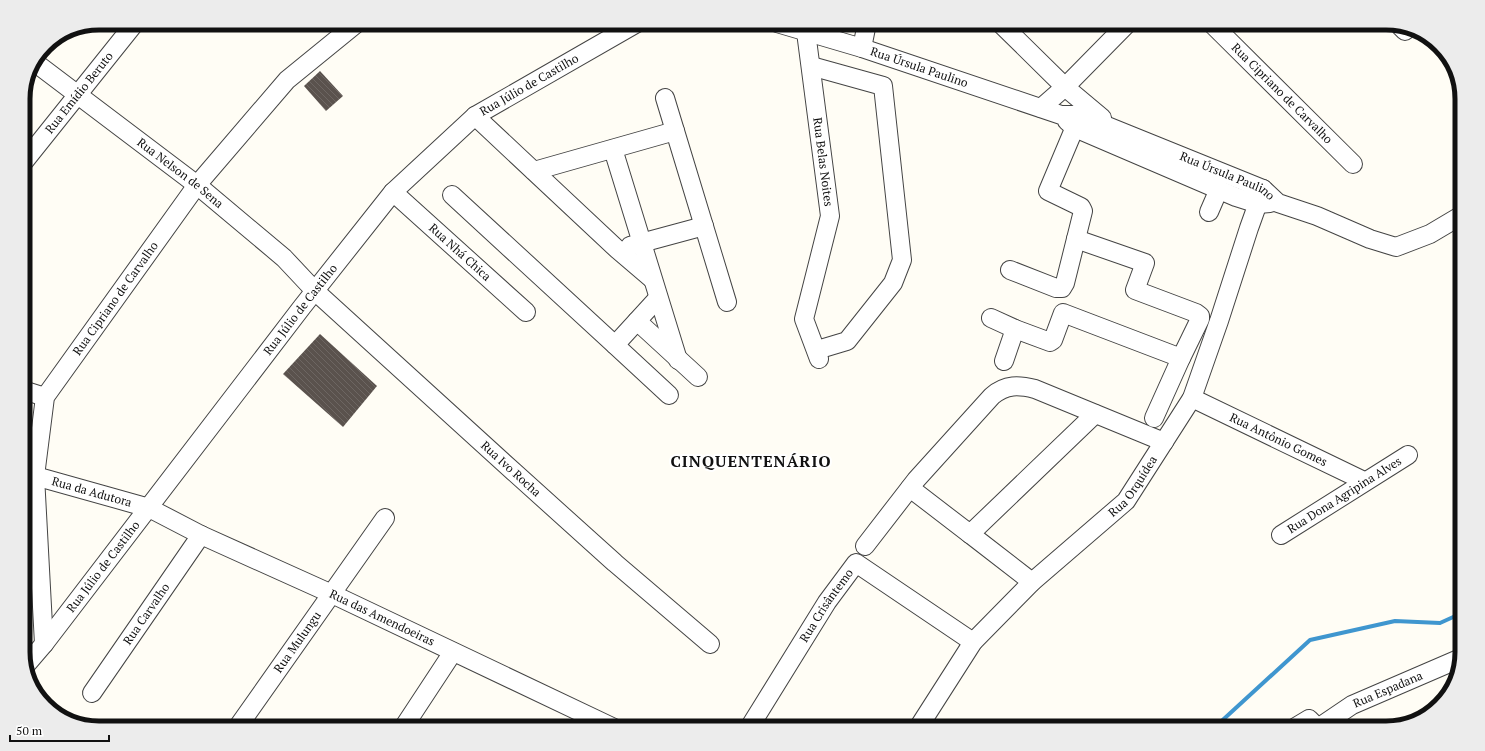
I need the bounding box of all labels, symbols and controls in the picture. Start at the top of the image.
street label: Rua Cipriano de Carvalho [1229,40,1336,147]
street label: Rua Úrsula Paulino [869,43,970,90]
street label: Rua Emídio Beruto [42,48,116,136]
street label: Rua Júlio de Castilho [477,50,581,119]
street label: Rua Belas Noites [810,116,837,207]
street label: Rua Nelson de Sena [134,134,227,211]
street label: Rua Úrsula Paulino [1178,148,1278,203]
street label: Rua Nhá Chica [426,220,494,284]
street label: Rua Cipriano de Carvalho [69,238,161,358]
street label: Rua Júlio de Castilho [260,261,340,358]
street label: Rua Antônio Gomes [1227,409,1330,469]
street label: Rua Ivo Rocha [478,438,544,500]
district label: CINQUENTENÁRIO [670,450,832,472]
street label: Rua Orquídea [1105,453,1160,520]
street label: Rua Dona Agripina Alves [1284,453,1404,536]
street label: Rua da Adutora [50,473,134,510]
street label: Rua Júlio de Castilho [63,517,143,615]
street label: Rua Crisântemo [796,565,856,645]
street label: Rua Carvalho [120,580,173,647]
street label: Rua das Amendoeiras [327,586,437,649]
street label: Rua Mulungu [270,608,324,676]
street label: Rua Espadana [1350,667,1425,711]
scale bar [10,717,109,743]
text: 50 m [16,723,43,738]

